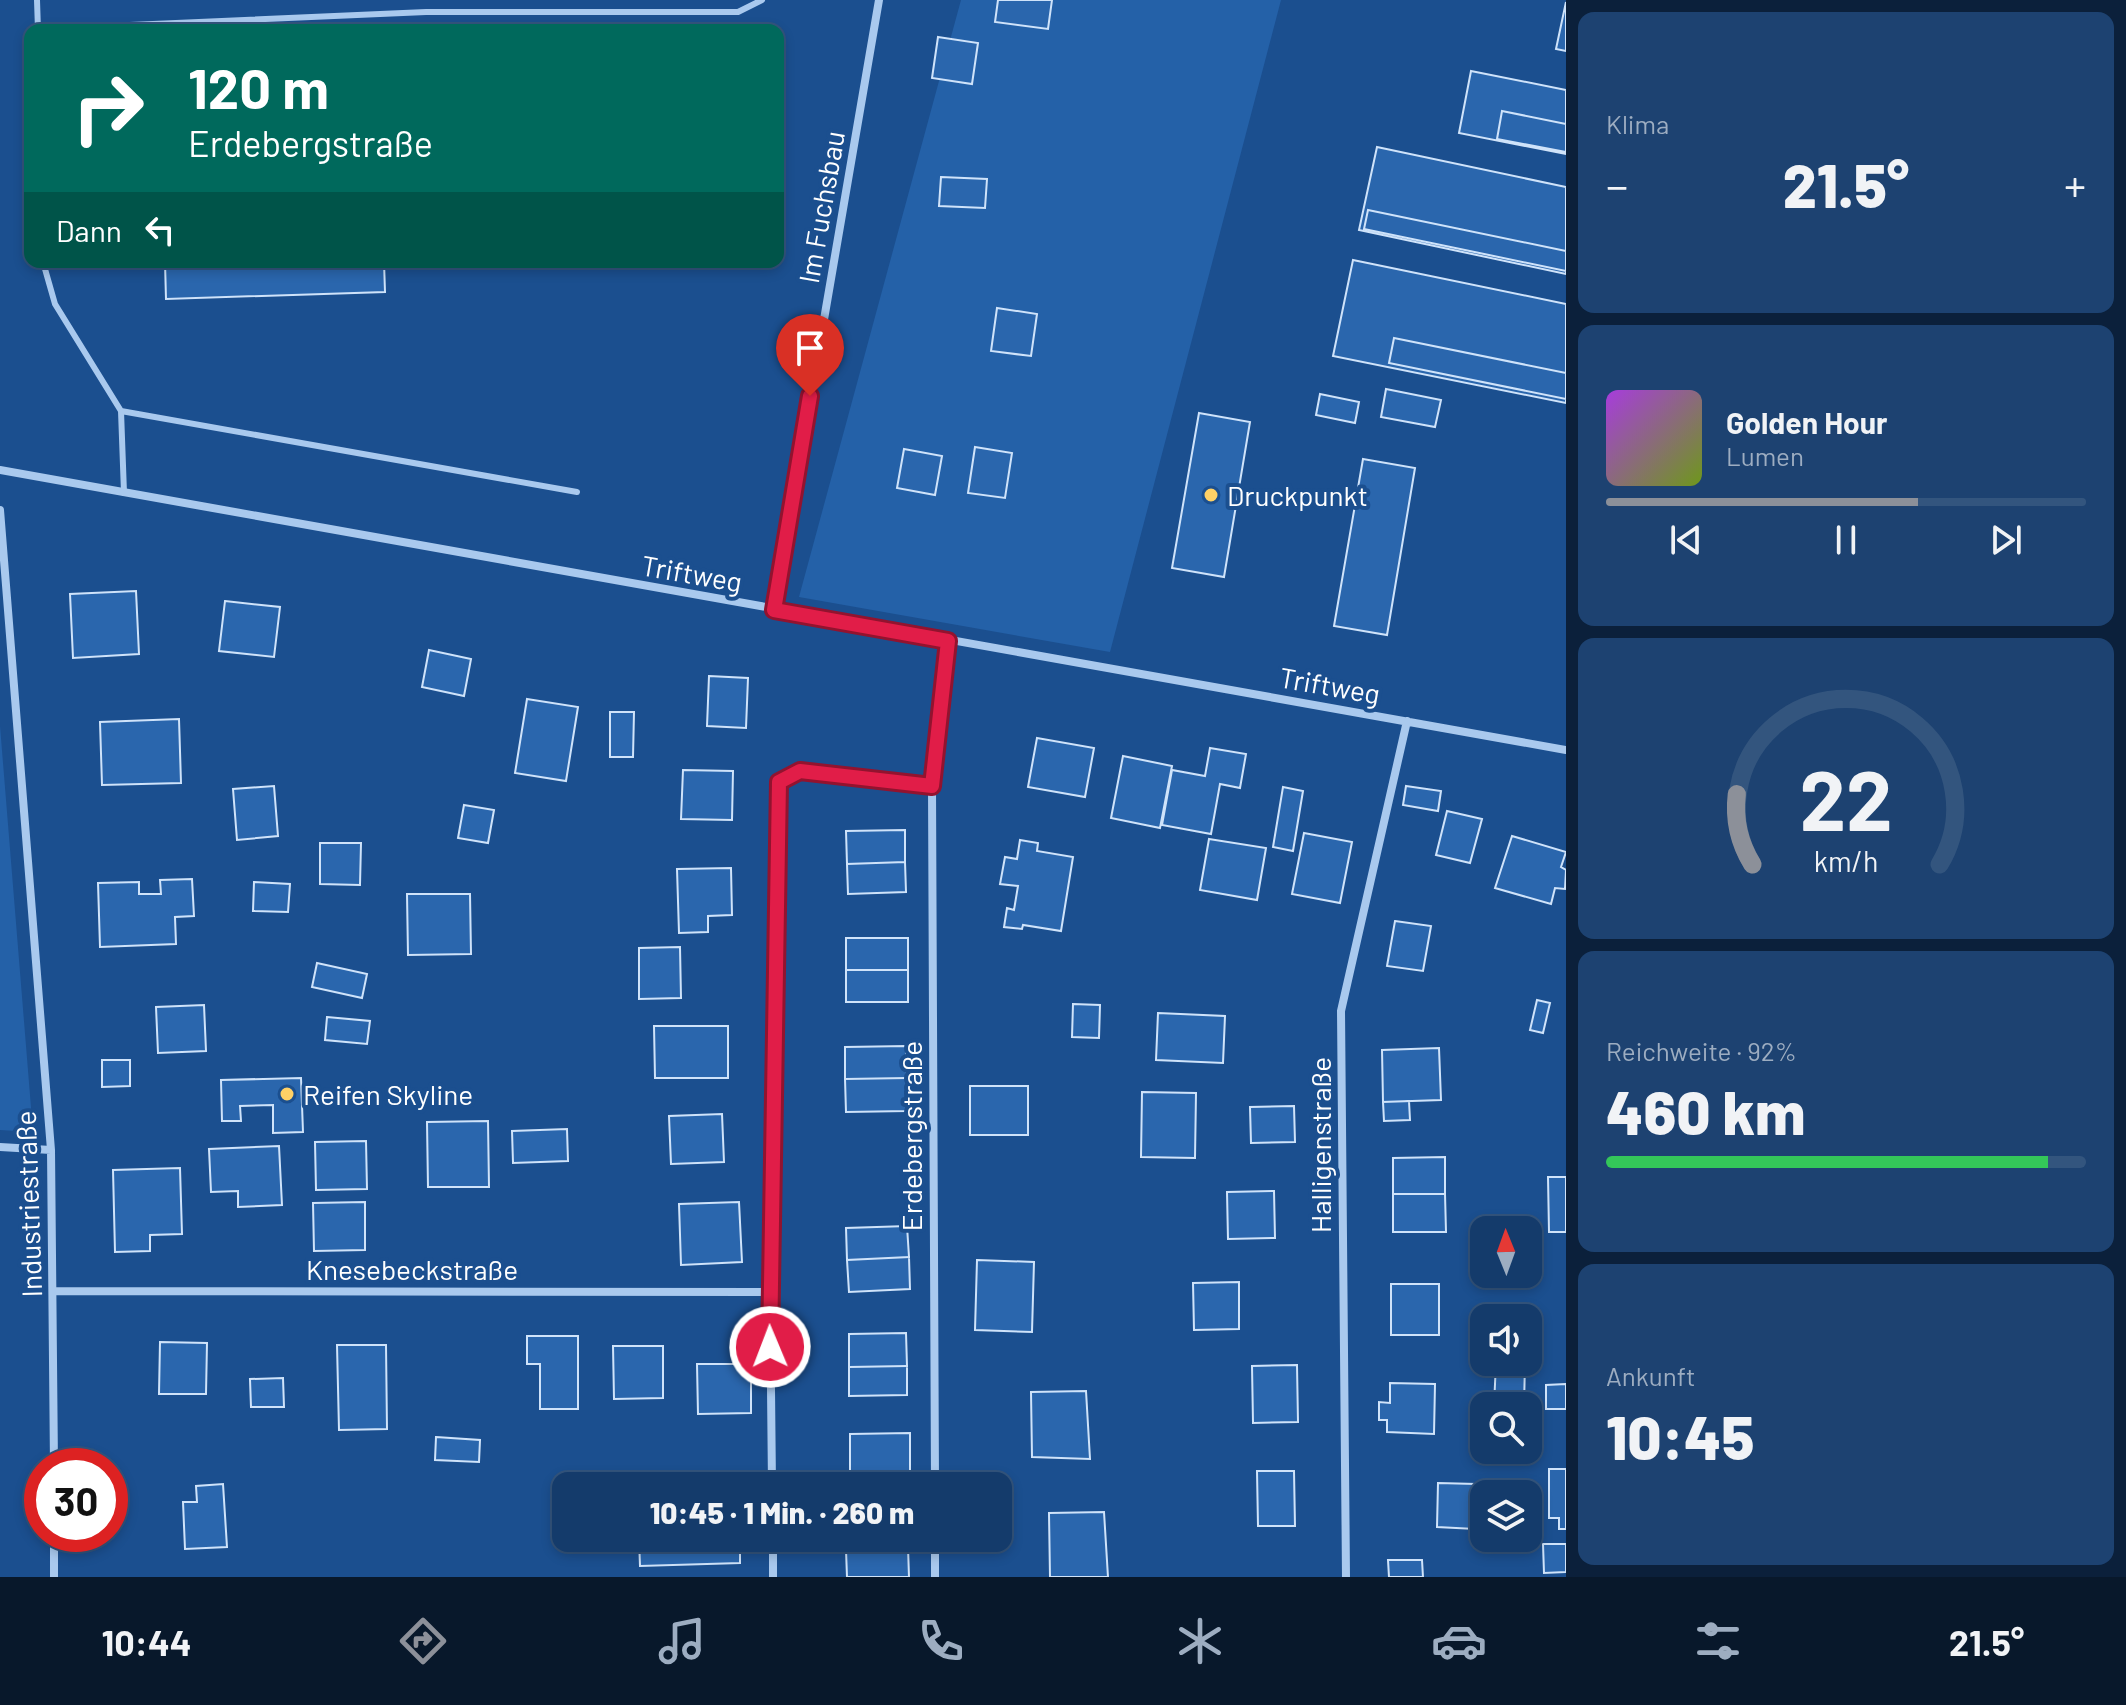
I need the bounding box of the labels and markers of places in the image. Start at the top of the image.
pin [776,314,844,396]
place label: Druckpunkt [1227,478,1368,512]
marker: Druckpunkt [1202,486,1220,504]
place label: Reifen Skyline [303,1077,473,1111]
marker: Reifen Skyline [278,1085,296,1103]

